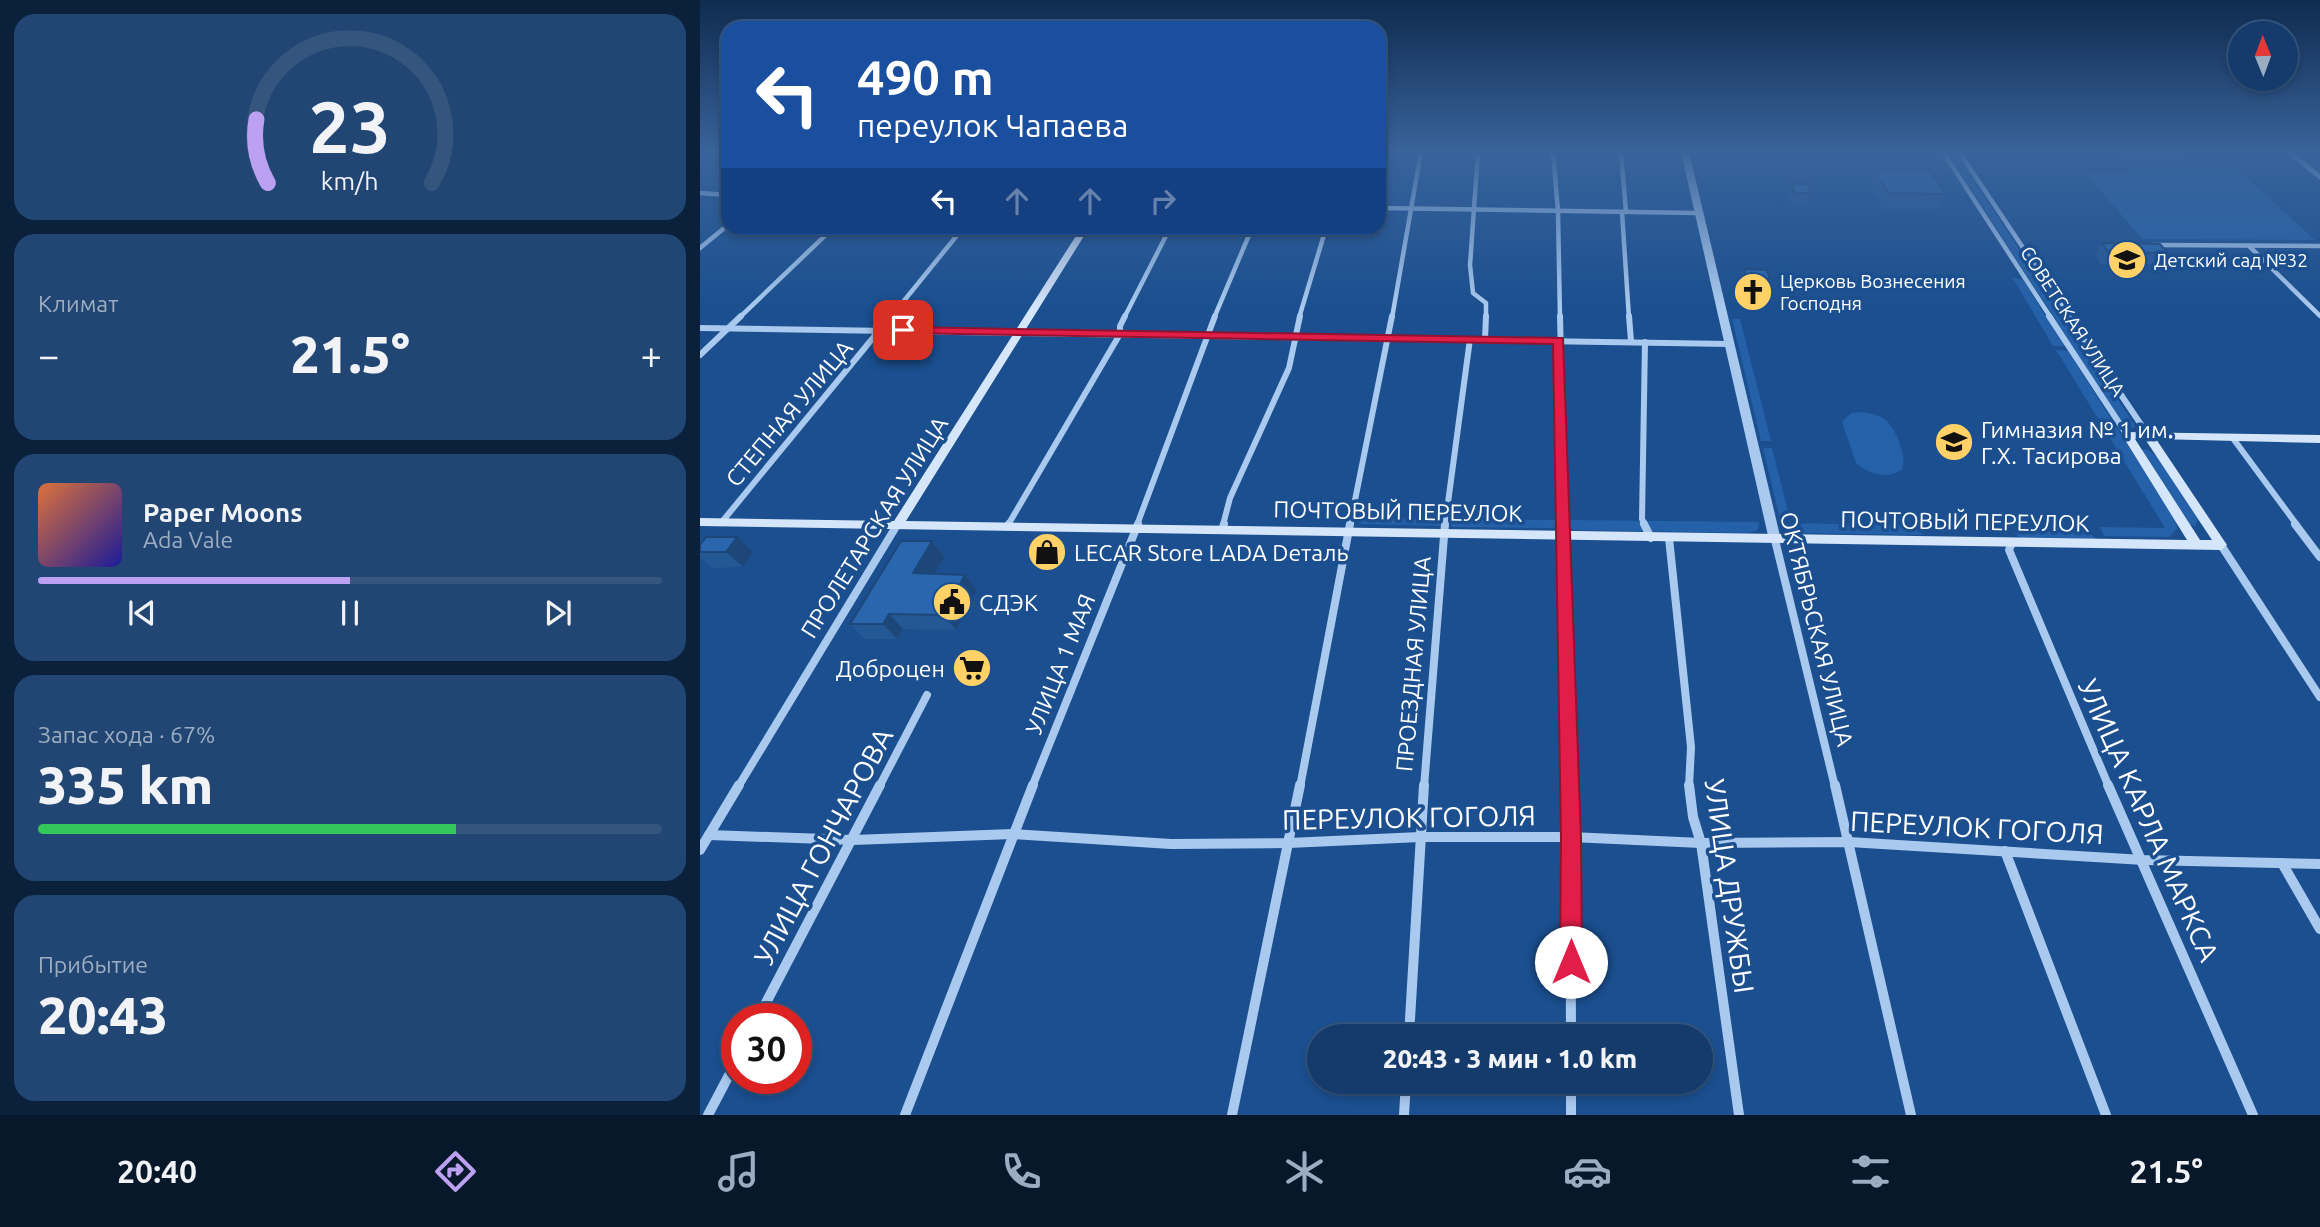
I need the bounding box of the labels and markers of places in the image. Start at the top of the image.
school or university icon: Детский сад №32 [2106,239,2148,281]
place label: Детский сад №32 [2154,249,2308,271]
place label: Церковь Вознесения Господня [1780,270,1966,314]
church icon: Церковь Вознесения Господня [1732,271,1774,313]
pin [873,300,933,360]
place label: Гимназия № 1 им. Г.Х. Тасирова [1981,417,2173,468]
school or university icon: Гимназия № 1 им. Г.Х. Тасирова [1933,421,1975,463]
shop icon: LECAR Store LADA Dеталь [1026,531,1068,573]
place label: LECAR Store LADA Dеталь [1074,540,1349,565]
public building icon: СДЭК [931,581,973,623]
place label: СДЭК [979,590,1038,615]
supermarket icon: Доброцен [951,647,993,689]
place label: Доброцен [836,656,945,681]

